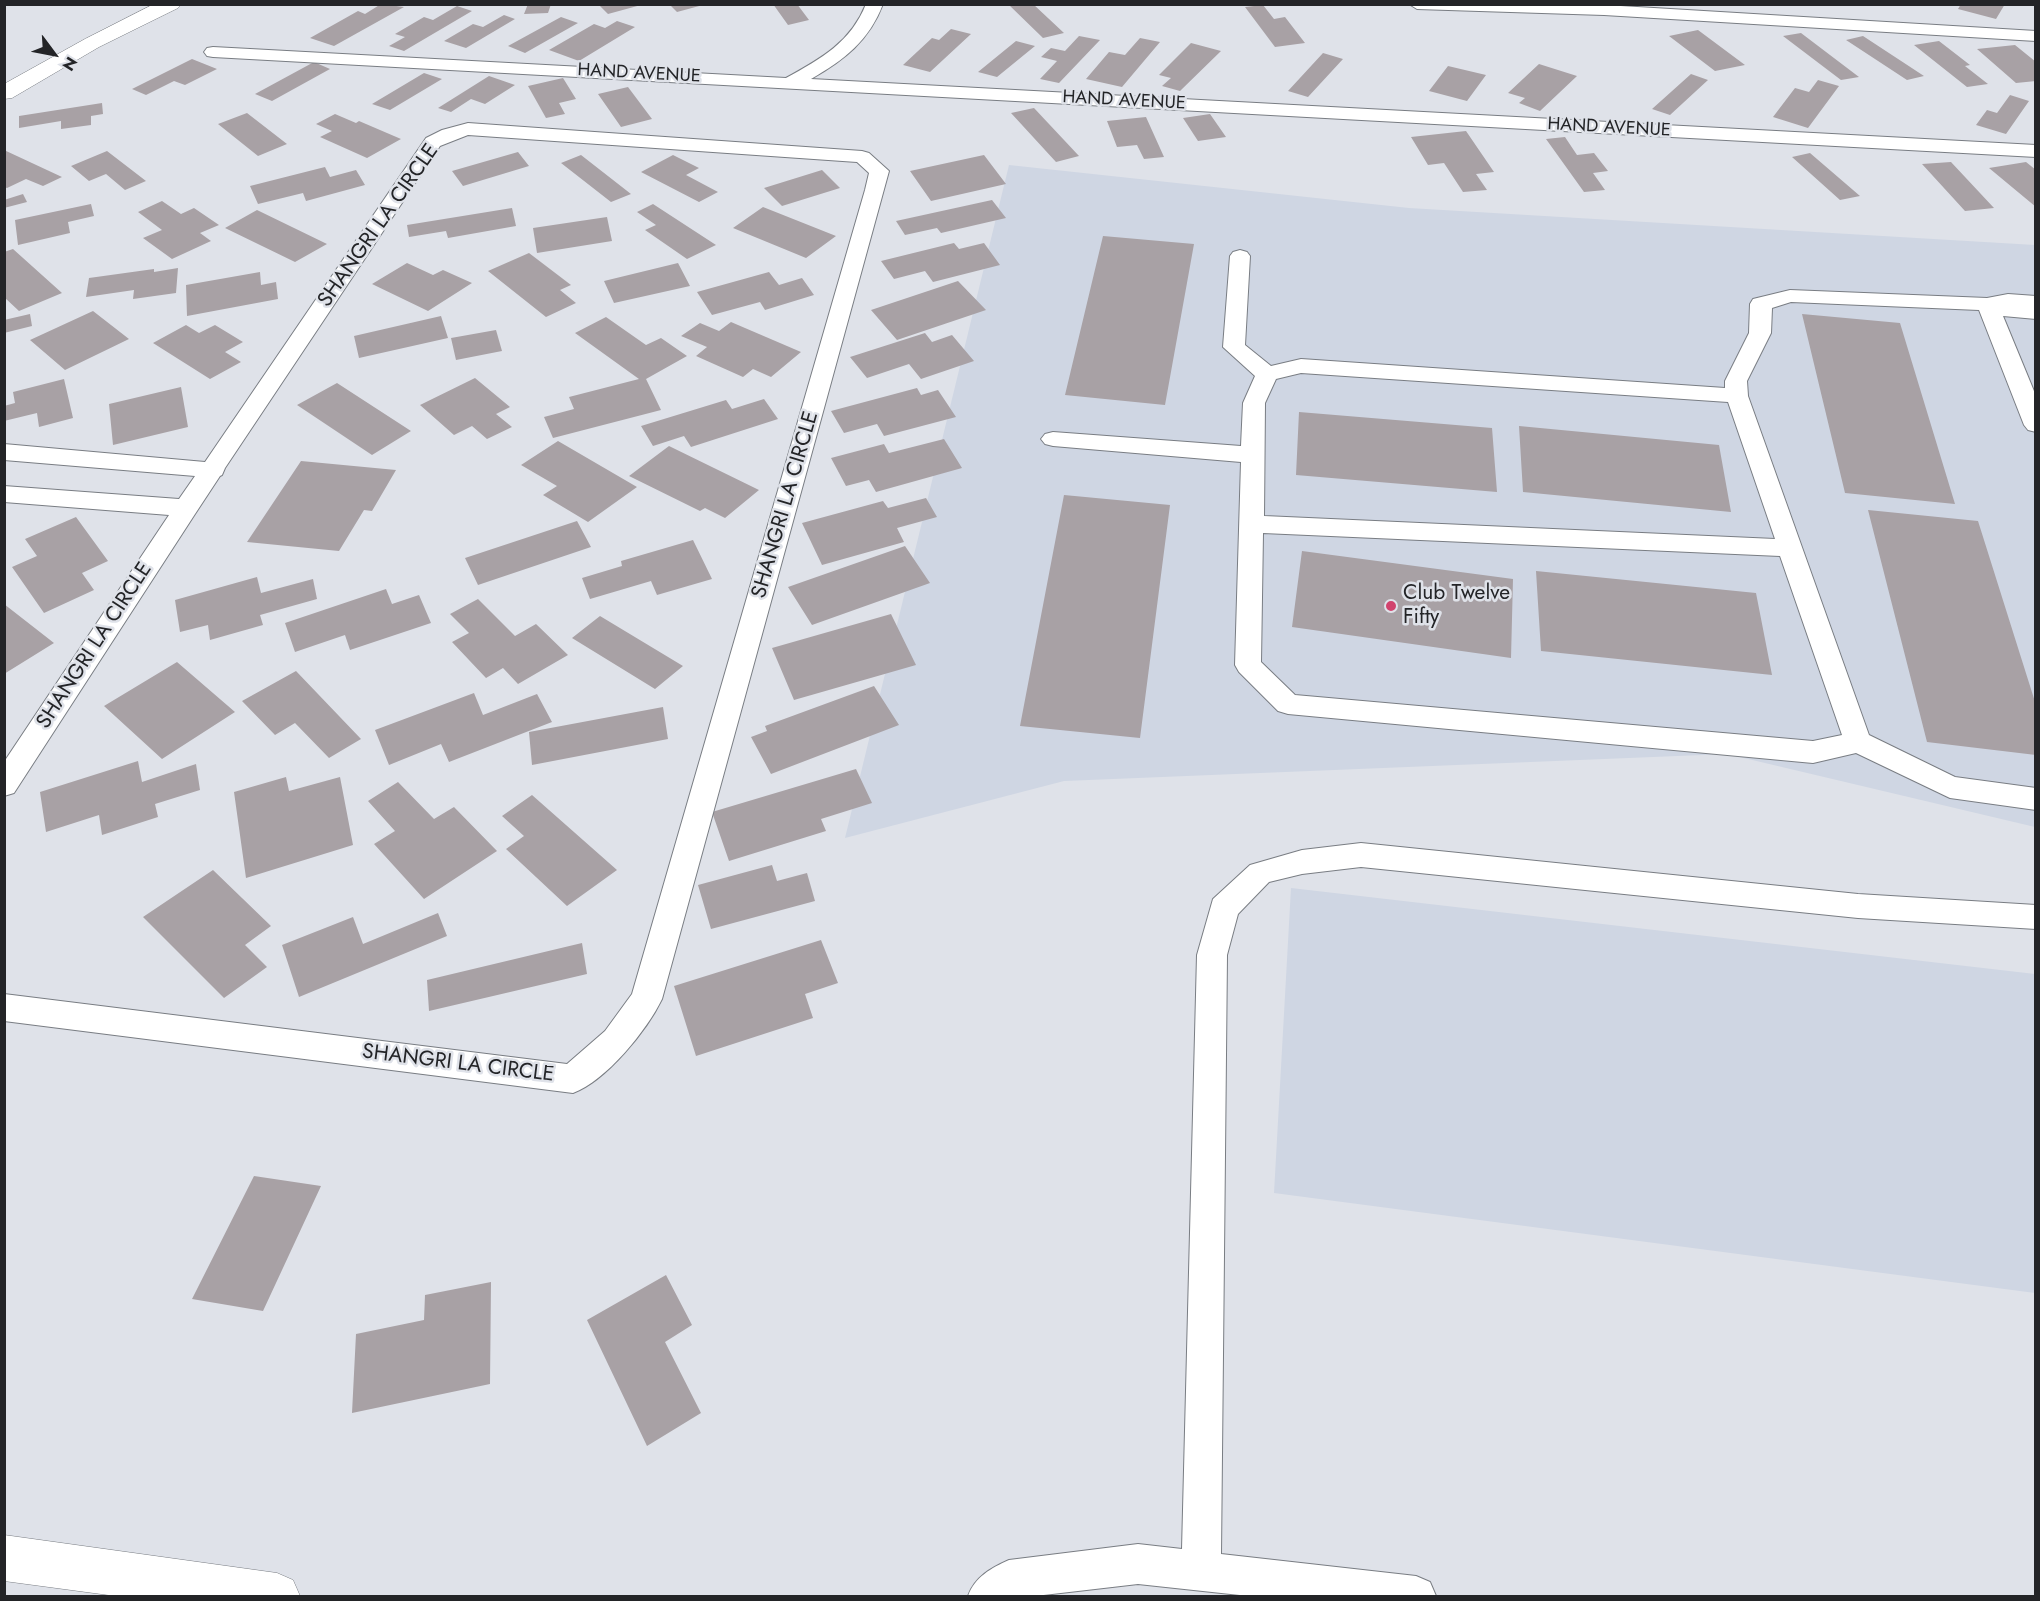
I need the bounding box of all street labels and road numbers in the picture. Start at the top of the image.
street label: HAND AVENUE [577,60,701,88]
street label: HAND AVENUE [1062,87,1186,115]
street label: HAND AVENUE [1547,114,1671,142]
street label: SHANGRI LA CIRCLE [313,140,445,312]
street label: SHANGRI LA CIRCLE [747,409,825,601]
street label: SHANGRI LA CIRCLE [32,558,158,734]
street label: SHANGRI LA CIRCLE [361,1040,555,1088]

